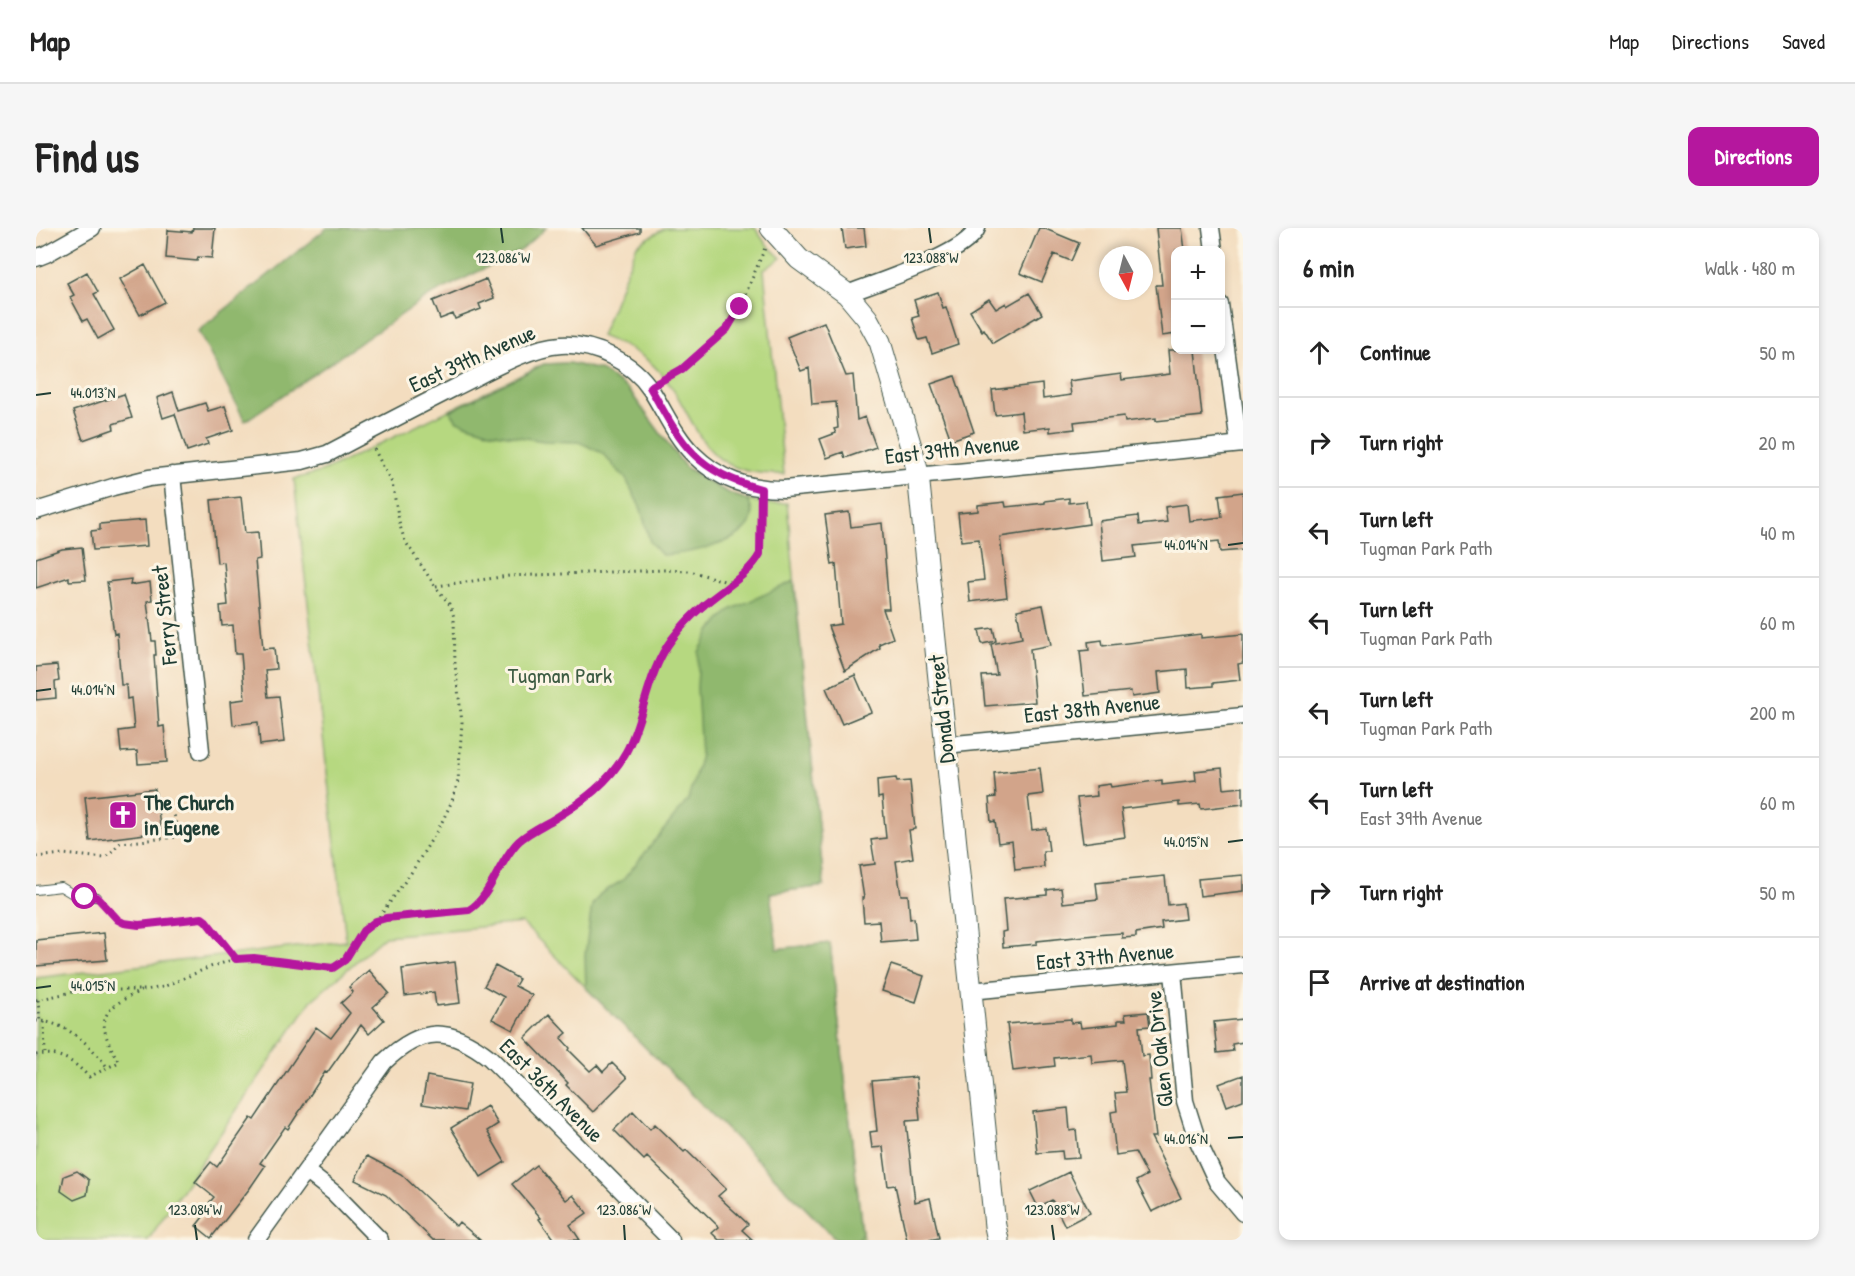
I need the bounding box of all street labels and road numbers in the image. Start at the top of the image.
street label: East 39th Avenue [404,317,540,399]
street label: East 39th Avenue [883,427,1021,471]
street label: Ferry Street [144,564,184,667]
street label: Donald Street [920,653,962,765]
street label: East 38th Avenue [1023,686,1162,730]
street label: East 37th Avenue [1035,935,1175,977]
street label: Glen Oak Drive [1138,989,1180,1109]
street label: East 36th Avenue [493,1031,611,1149]

